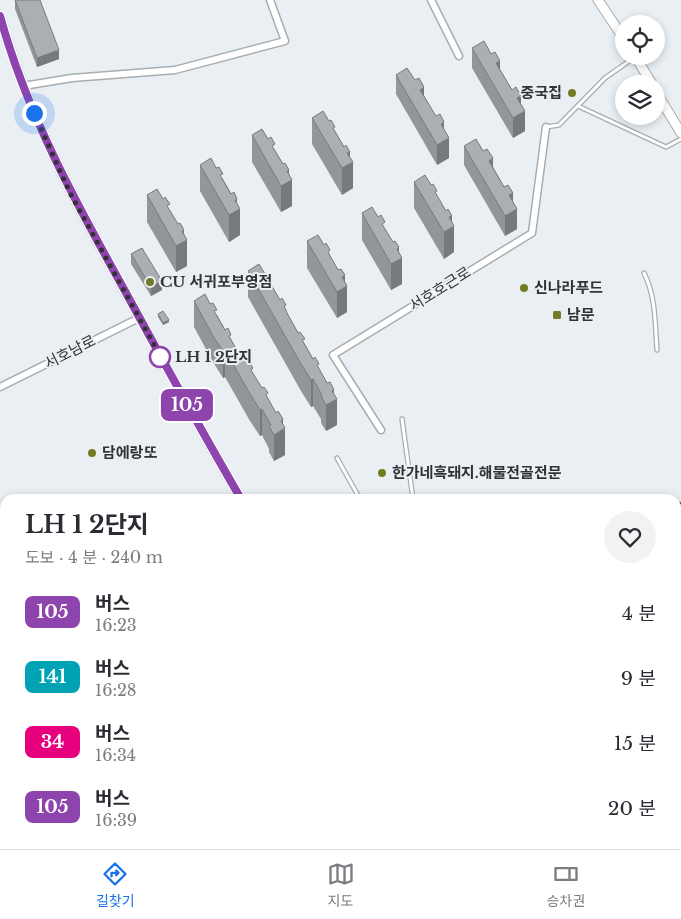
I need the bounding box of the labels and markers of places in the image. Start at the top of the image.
place label: 중국집 [521,83,562,102]
marker: 중국집 [566,87,578,99]
place label: CU 서귀포부영점 [160,272,272,291]
marker: CU 서귀포부영점 [144,276,156,288]
place label: 신나라푸드 [534,278,603,297]
marker: 신나라푸드 [518,282,530,294]
place label: 남문 [567,305,595,324]
marker: 남문 [551,309,563,321]
marker: LH 1 2단지 [149,346,171,368]
place label: LH 1 2단지 [175,347,252,366]
place label: 담에랑또 [102,443,157,462]
marker: 담에랑또 [86,447,98,459]
place label: 한가네흑돼지.해물전골전문 [392,463,562,482]
marker: 한가네흑돼지.해물전골전문 [376,467,388,479]

